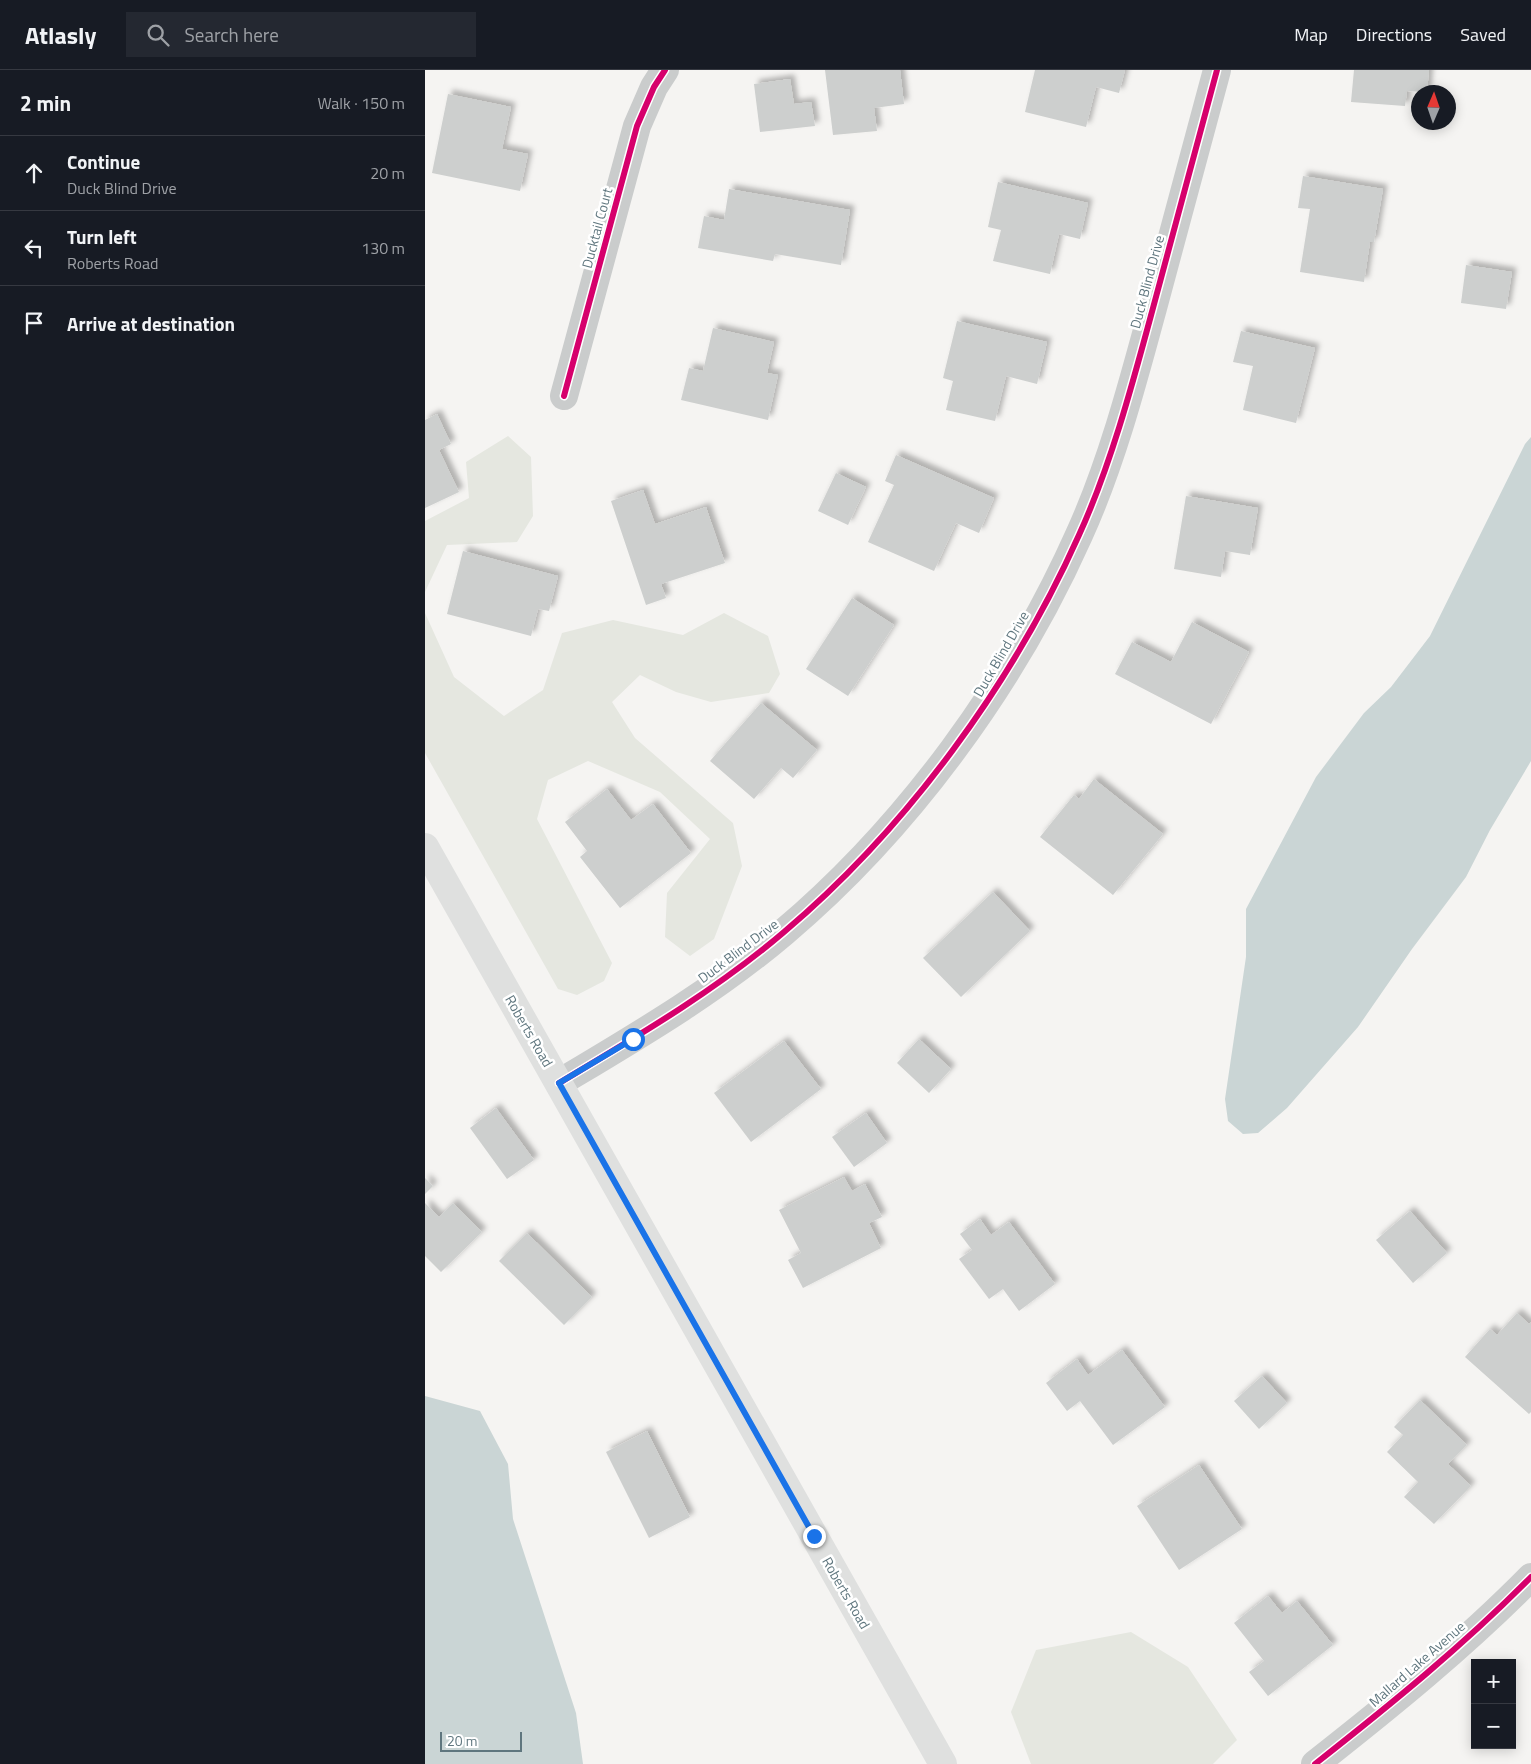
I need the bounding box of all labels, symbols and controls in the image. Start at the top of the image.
search box [126,12,476,57]
text: Atlasly [25,17,96,53]
text: Search here [184,20,279,49]
icon: search [144,21,172,49]
text: Map [1294,21,1328,48]
text: Directions [1356,21,1432,48]
text: Saved [1460,21,1506,48]
north arrow [1411,85,1456,130]
text: 2 min [20,87,71,119]
text: Walk · 150 m [317,91,405,115]
text: Continue [67,147,140,176]
icon: ahead [20,159,48,187]
text: 20 m [370,161,405,185]
text: Duck Blind Drive [67,176,177,200]
street label: Ducktail Court [576,185,617,271]
text: Turn left [67,222,137,251]
street label: Duck Blind Drive [1124,233,1169,331]
icon: left [20,234,48,262]
text: 130 m [361,236,405,260]
text: Roberts Road [67,251,158,275]
icon: arrive [20,309,48,337]
text: Arrive at destination [67,309,235,338]
street label: Duck Blind Drive [967,607,1034,701]
street label: Duck Blind Drive [693,913,782,988]
street label: Roberts Road [500,991,559,1071]
route start [622,1028,645,1051]
route end [803,1525,826,1548]
street label: Roberts Road [817,1553,876,1633]
street label: Mallard Lake Avenue [1364,1616,1469,1711]
map controls [1471,1659,1516,1749]
button: + [1471,1659,1516,1704]
button: − [1471,1704,1516,1749]
scale bar [440,1729,523,1752]
text: 20 m [447,1730,477,1751]

